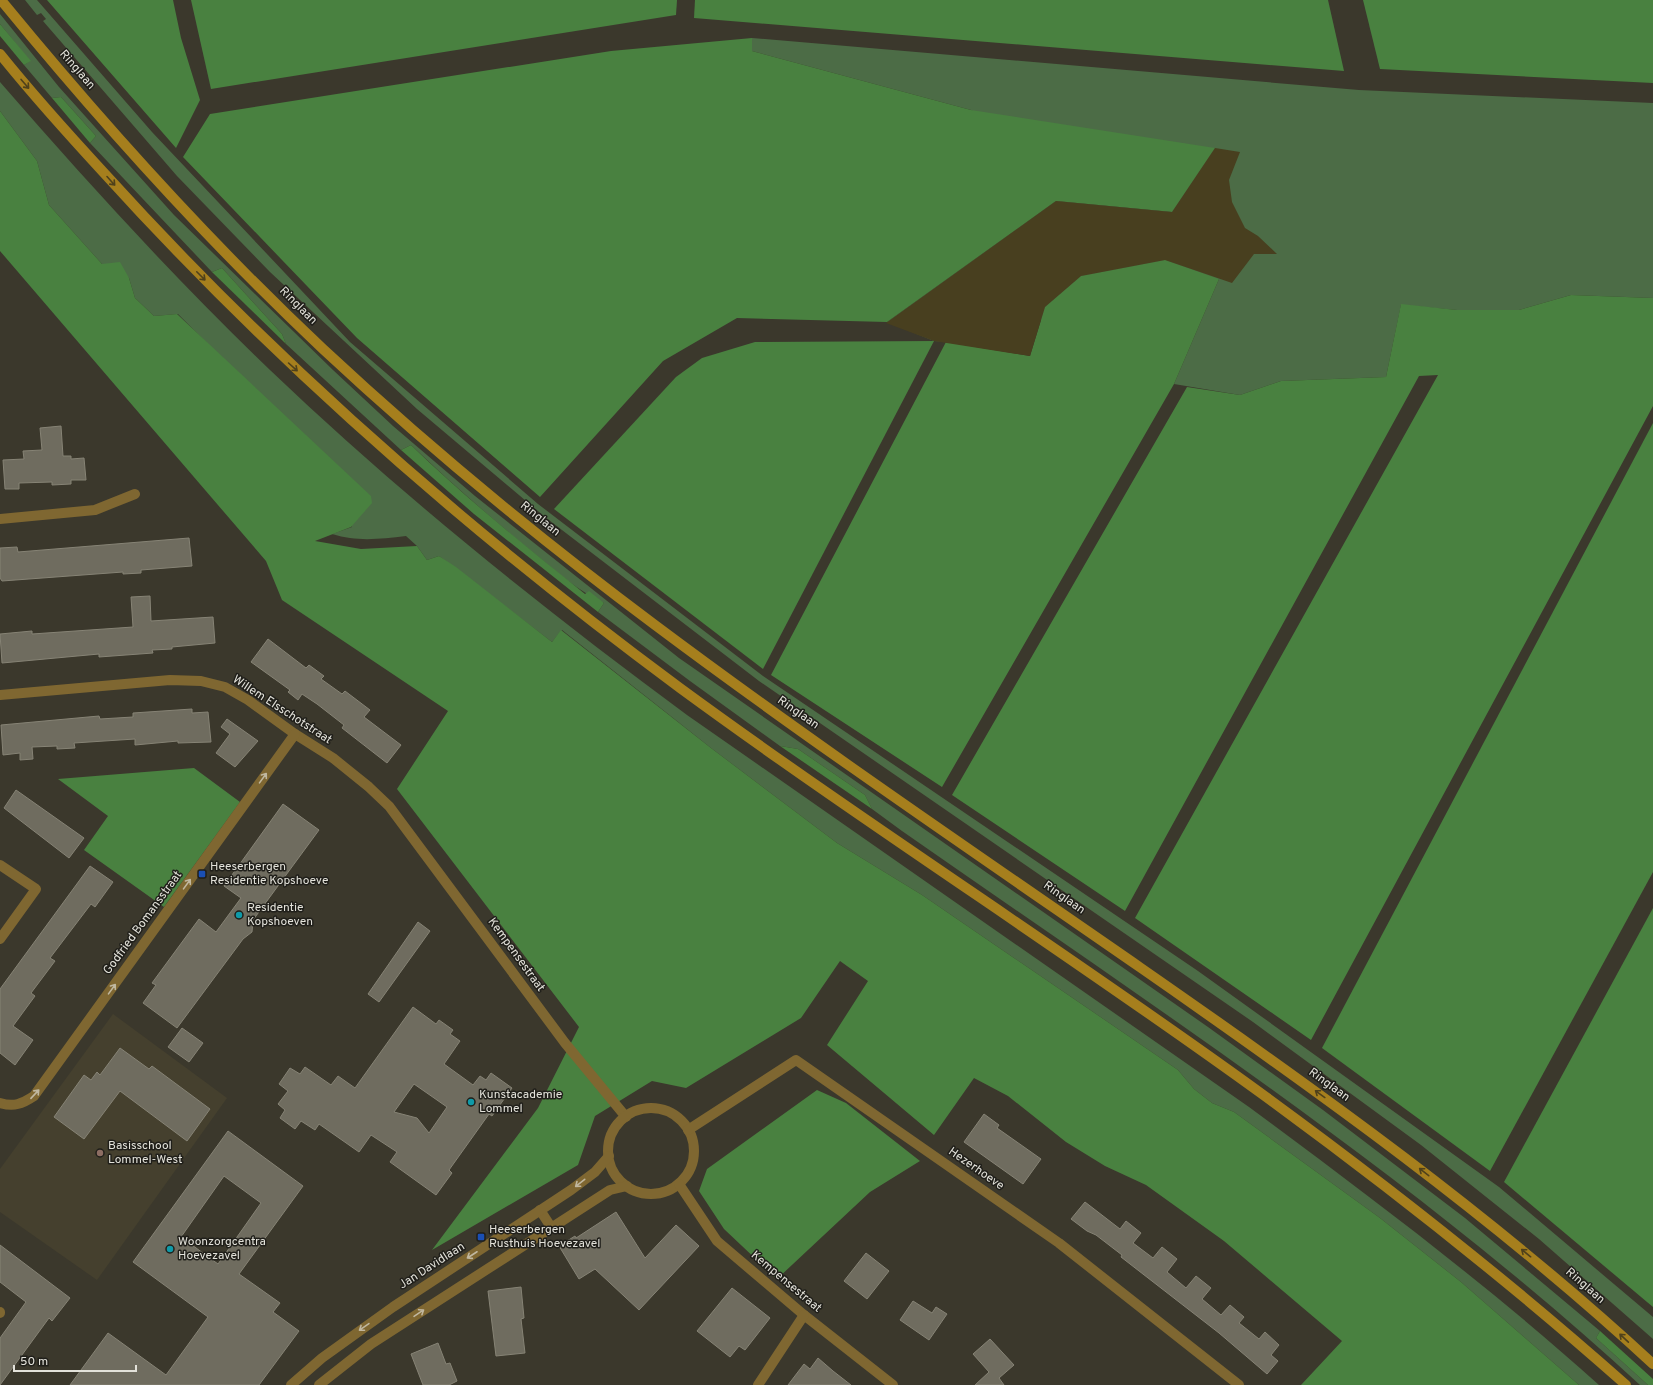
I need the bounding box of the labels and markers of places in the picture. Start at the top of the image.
place label: Heeserbergen Residentie Kopshoeve [210,859,328,889]
marker: Heeserbergen Residentie Kopshoeve [197,869,207,879]
place label: Residentie Kopshoeven [247,900,313,930]
marker: Residentie Kopshoeven [234,910,244,920]
place label: Kunstacademie Lommel [479,1087,562,1117]
marker: Kunstacademie Lommel [466,1097,476,1107]
place label: Basisschool Lommel-West [108,1138,182,1168]
marker: Basisschool Lommel-West [95,1148,105,1158]
place label: Heeserbergen Rusthuis Hoevezavel [489,1222,600,1252]
marker: Heeserbergen Rusthuis Hoevezavel [476,1232,486,1242]
place label: Woonzorgcentra Hoevezavel [178,1234,266,1264]
marker: Woonzorgcentra Hoevezavel [165,1244,175,1254]

